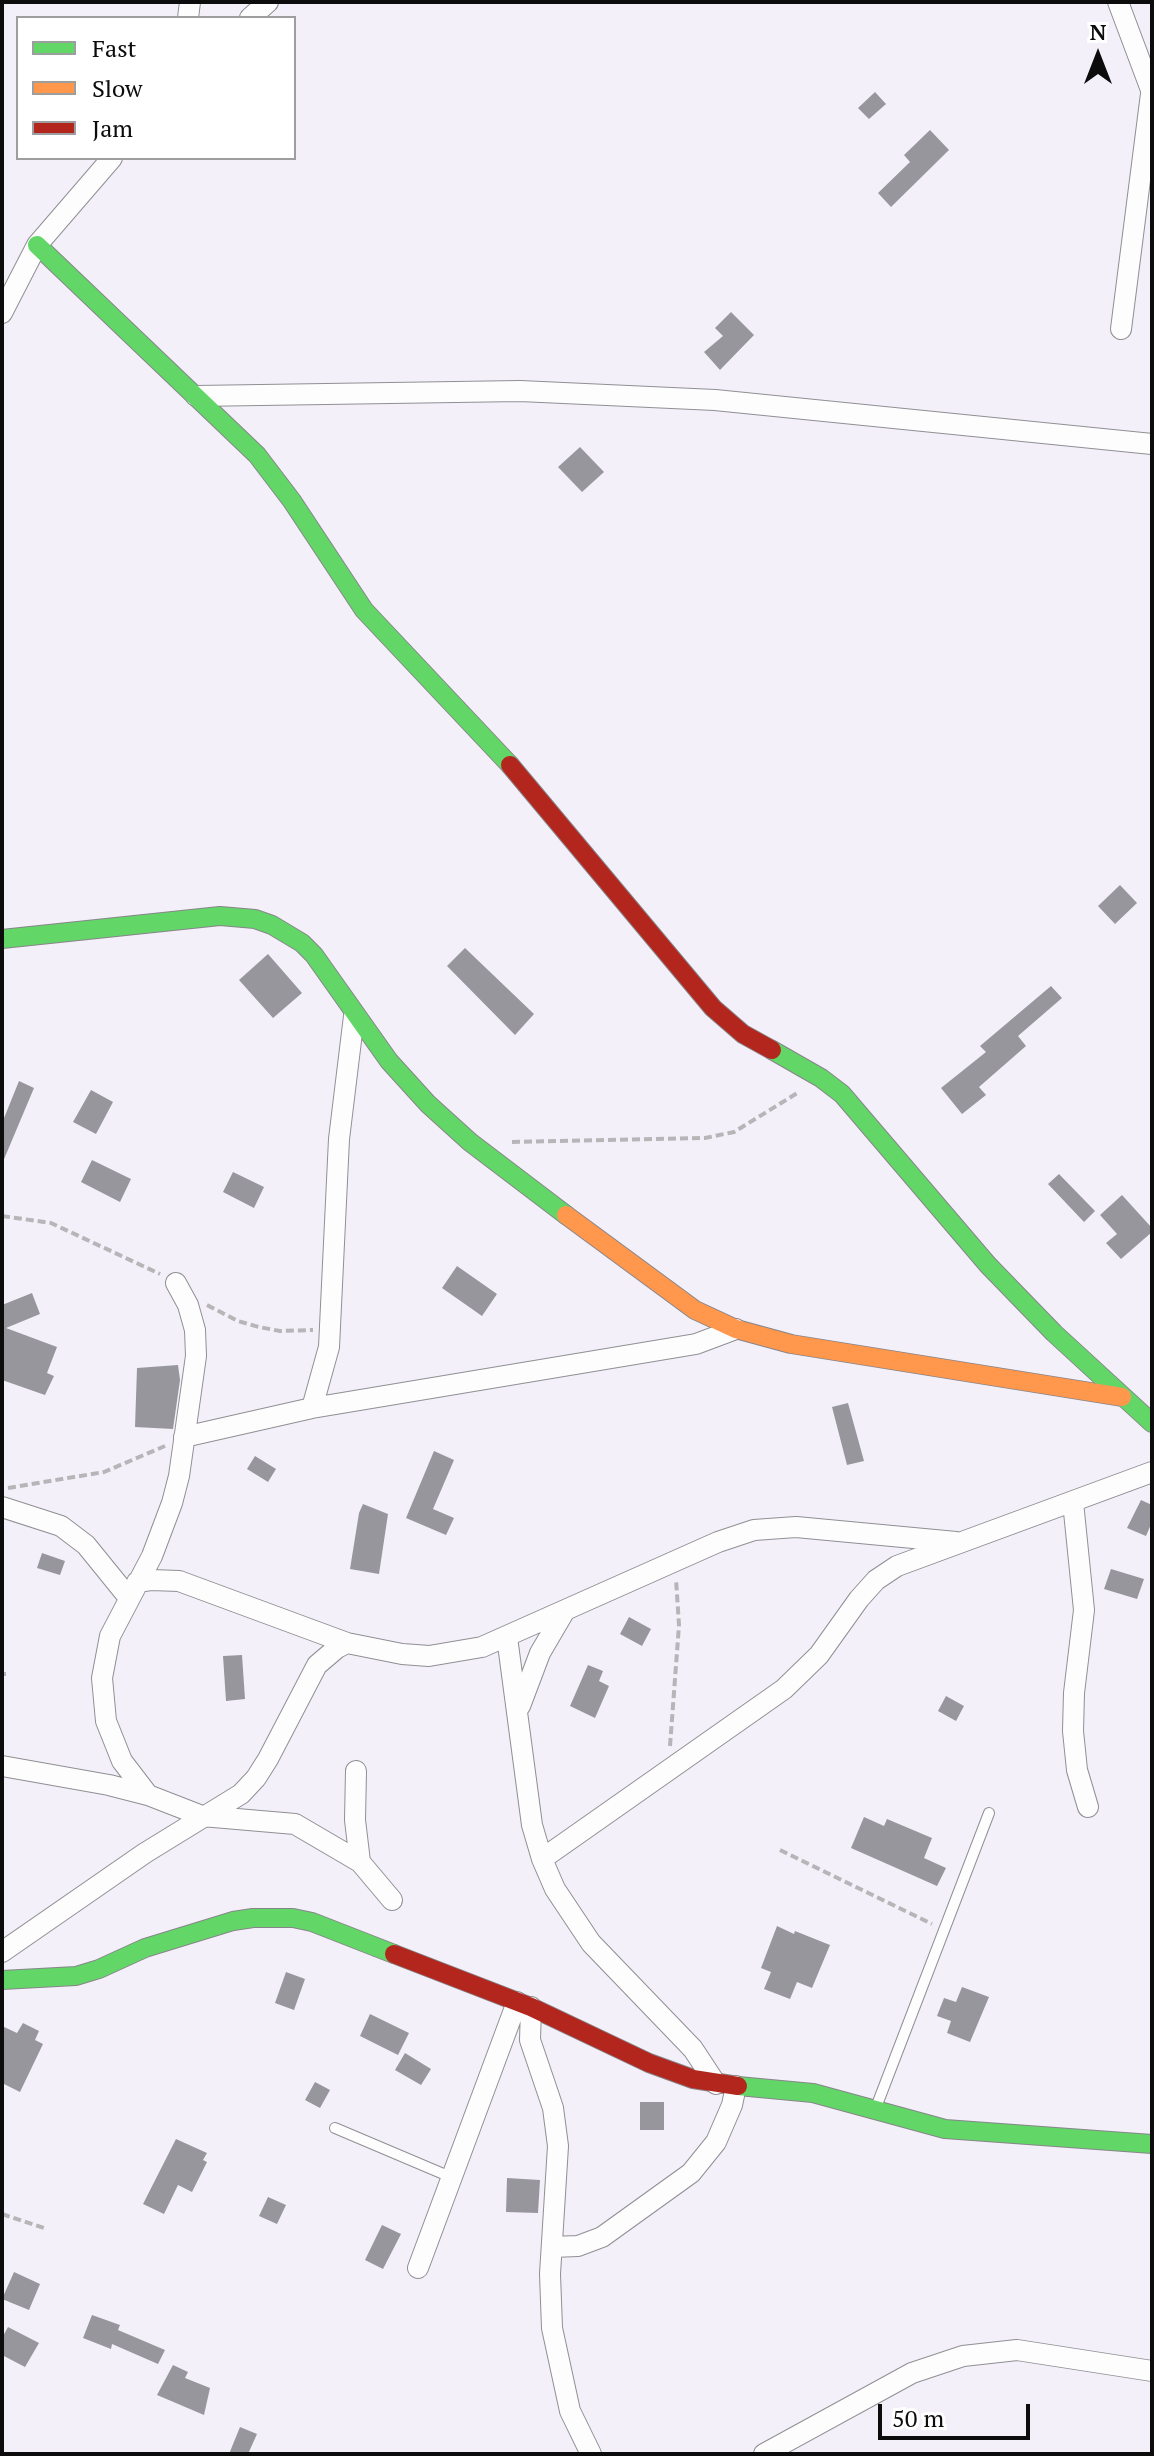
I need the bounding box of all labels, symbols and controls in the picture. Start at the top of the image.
legend [16,16,296,160]
north arrow [1058,16,1138,96]
text: N [1090,17,1106,46]
text: Fast [92,32,136,64]
text: Slow [92,72,143,104]
text: Jam [92,112,133,144]
scale bar [882,2388,1034,2438]
text: 50 m [892,2402,944,2434]

